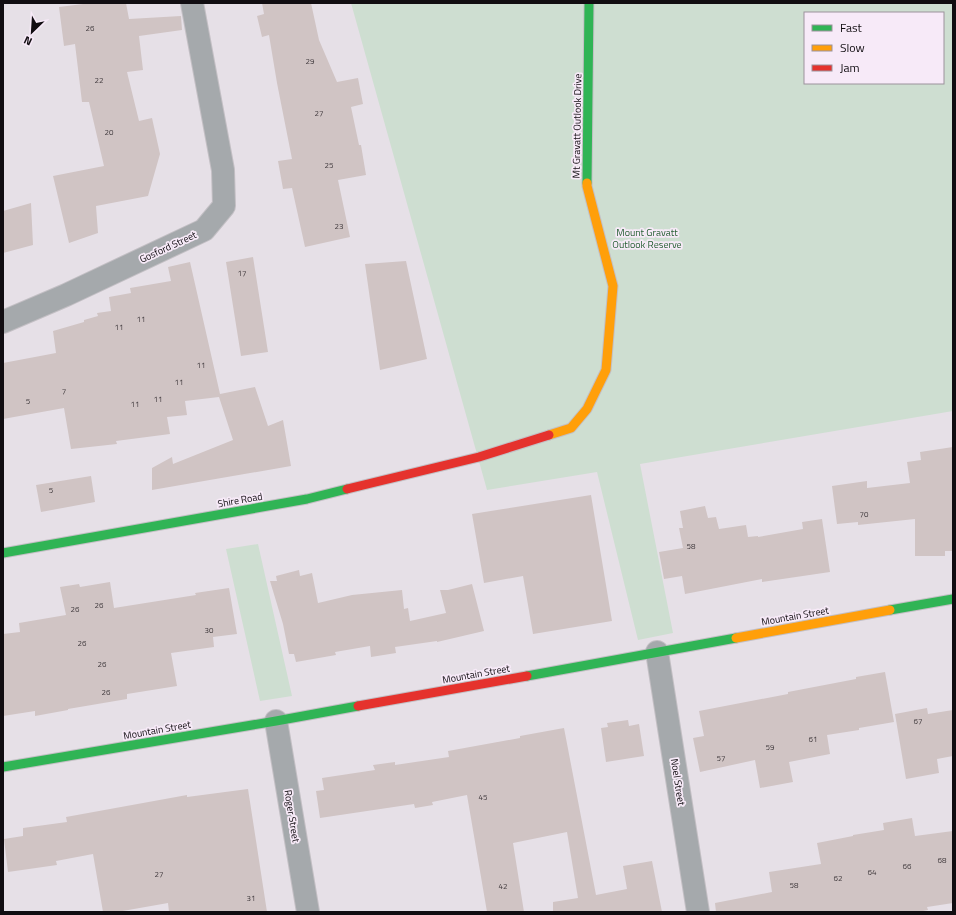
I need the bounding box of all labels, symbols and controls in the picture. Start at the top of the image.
north arrow [12,12,52,52]
legend [804,12,944,84]
text: Fast [840,18,863,37]
house number: 26 [86,22,95,34]
text: N [21,32,35,50]
text: Slow [840,38,865,57]
house number: 29 [306,55,315,67]
text: Jam [840,58,860,77]
street label: Mt Gravatt Outlook Drive [569,73,585,179]
house number: 22 [95,74,103,86]
house number: 27 [315,107,323,119]
house number: 20 [105,126,114,138]
house number: 25 [325,159,334,171]
house number: 23 [335,220,343,232]
park label: Mount Gravatt Outlook Reserve [612,225,682,252]
street label: Gosford Street [137,227,199,267]
house number: 17 [238,267,246,279]
house number: 11 [137,313,145,325]
house number: 11 [115,321,123,333]
house number: 11 [197,359,205,371]
house number: 11 [175,376,183,388]
house number: 7 [62,385,66,397]
house number: 11 [154,393,162,405]
house number: 5 [26,395,31,407]
house number: 11 [131,398,139,410]
house number: 5 [49,484,54,496]
street label: Shire Road [216,489,264,511]
house number: 70 [860,508,869,520]
house number: 58 [687,540,696,552]
house number: 26 [95,599,104,611]
house number: 26 [71,603,80,615]
street label: Mountain Street [760,603,830,629]
house number: 30 [205,624,214,636]
house number: 26 [78,637,87,649]
house number: 26 [98,658,107,670]
street label: Mountain Street [441,661,511,687]
house number: 26 [102,686,111,698]
house number: 67 [914,715,922,727]
street label: Mountain Street [122,717,192,743]
house number: 61 [809,733,817,745]
house number: 59 [766,741,775,753]
house number: 57 [717,752,725,764]
street label: Noel Street [667,757,689,807]
street label: Roger Street [280,789,304,844]
house number: 45 [479,791,488,803]
house number: 68 [938,854,947,866]
house number: 66 [903,860,912,872]
house number: 64 [868,866,877,878]
house number: 27 [155,868,163,880]
house number: 62 [834,872,842,884]
house number: 58 [790,879,799,891]
house number: 42 [499,880,507,892]
house number: 31 [247,892,255,904]

